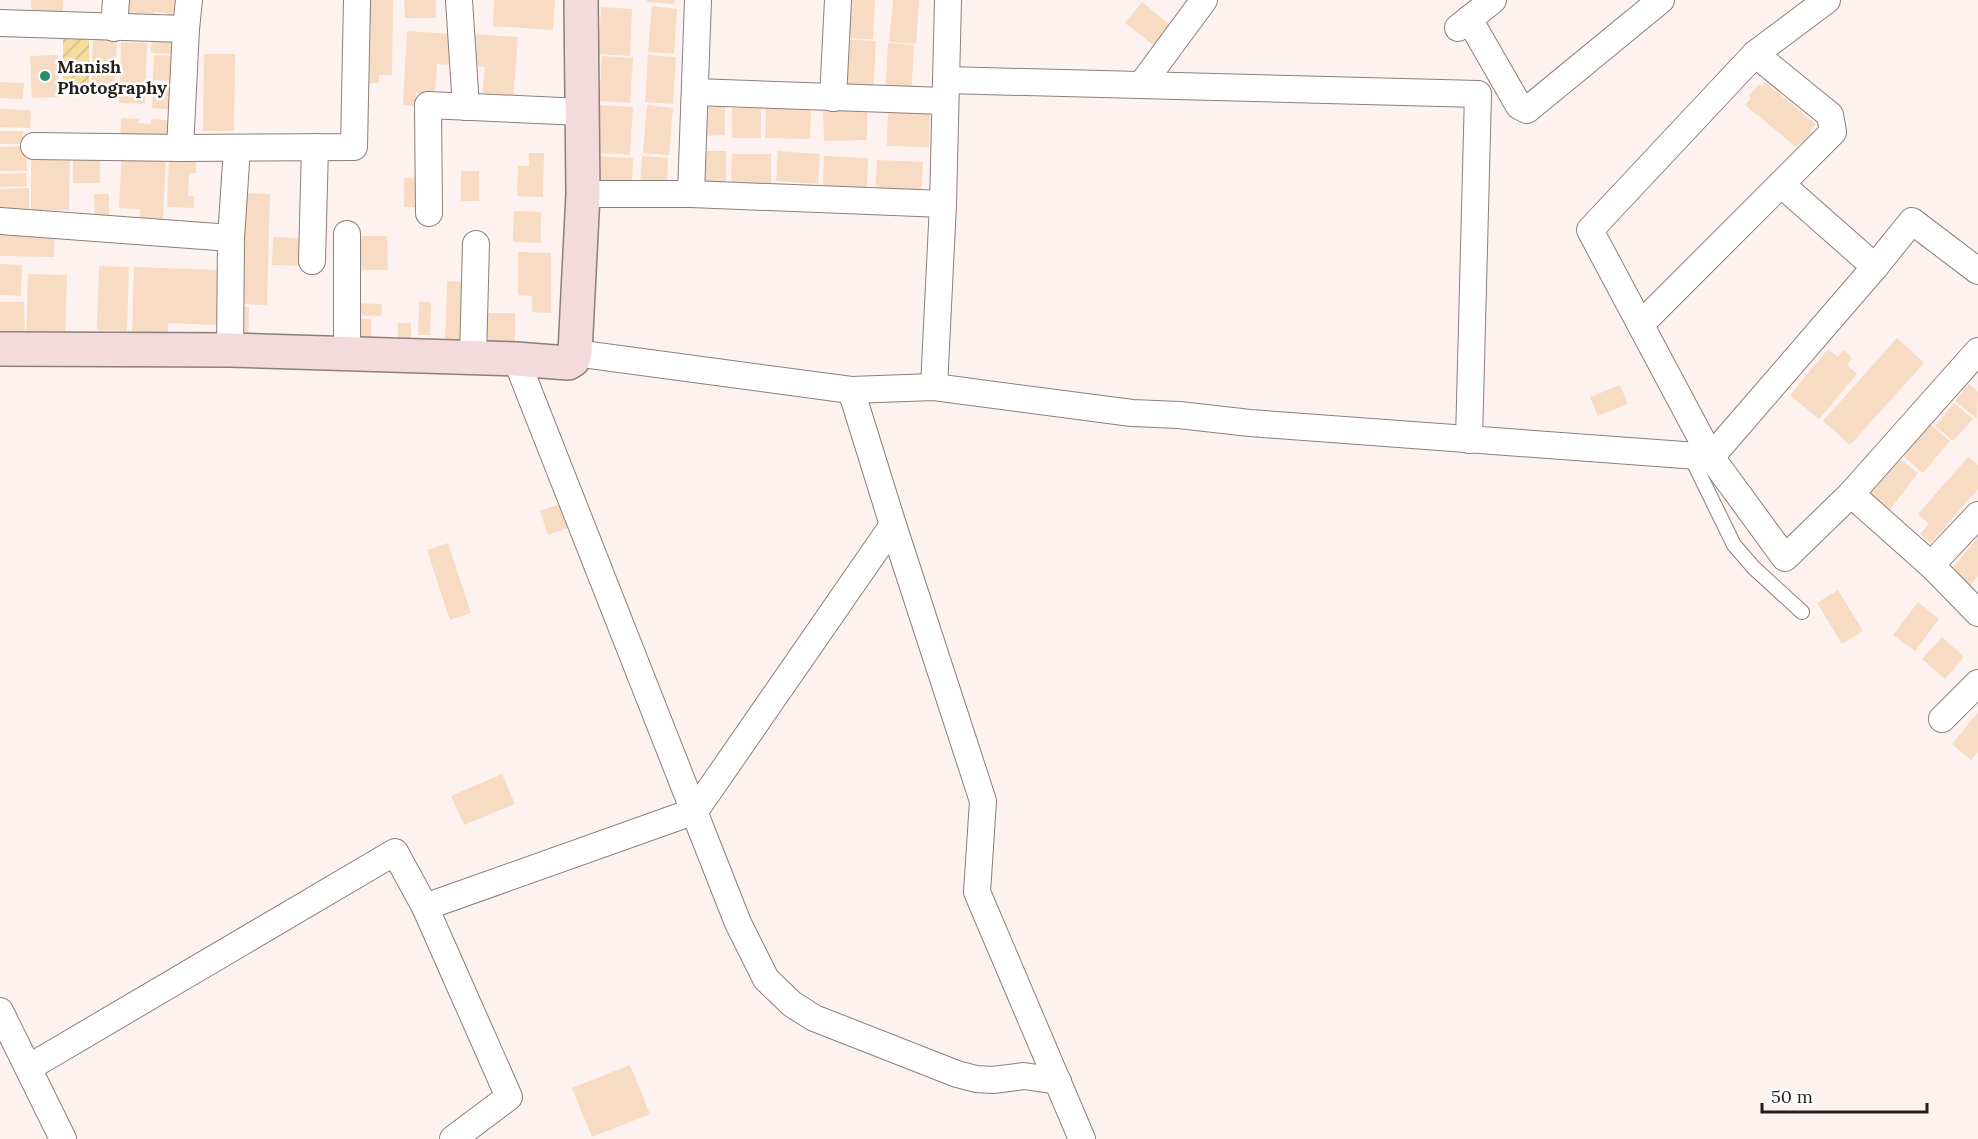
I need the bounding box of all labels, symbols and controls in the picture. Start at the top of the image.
place label: Manish Photography [57,55,167,99]
marker: Manish Photography [38,69,52,83]
scale bar [1762,1076,1927,1114]
text: 50 m [1771,1085,1813,1108]

